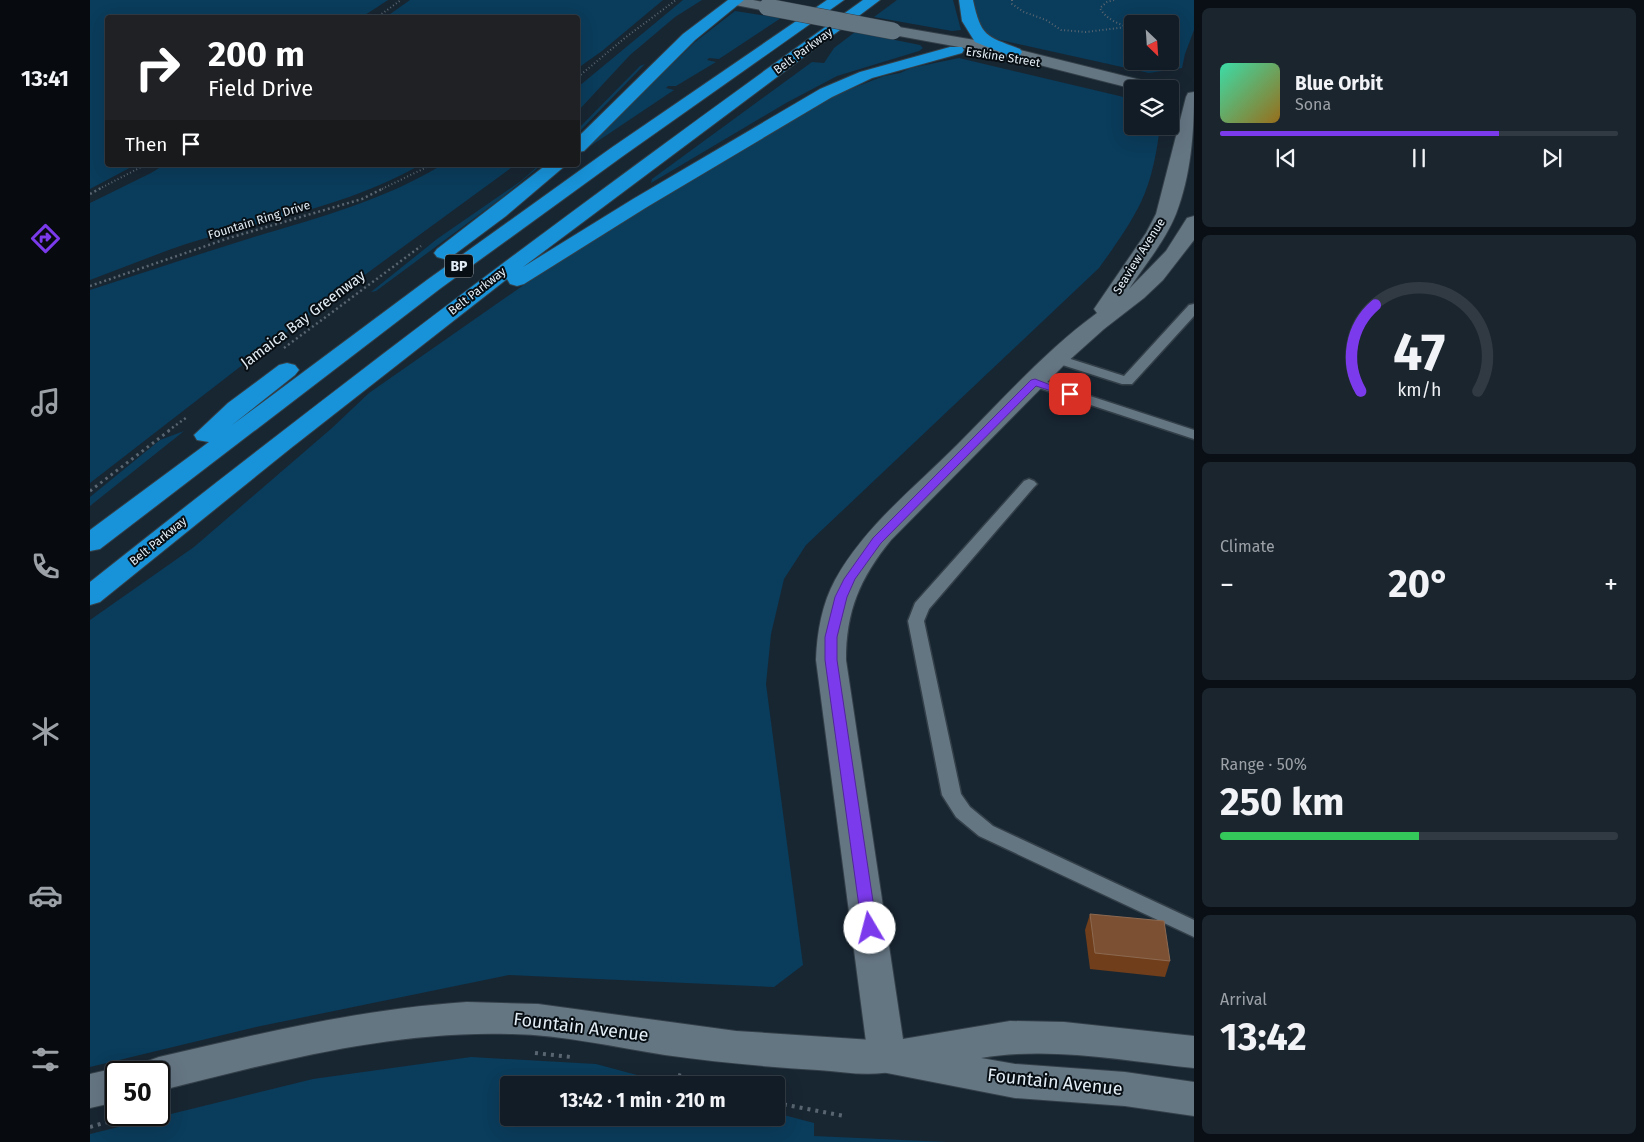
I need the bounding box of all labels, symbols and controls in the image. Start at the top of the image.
north arrow [1124,15,1179,70]
map controls [1124,15,1179,135]
street label: Belt Parkway [771,25,835,77]
text: 200 m [208,33,305,75]
icon: right [125,35,190,100]
street label: Erskine Street [965,44,1042,70]
text: 13:41 [21,65,69,92]
text: Blue Orbit [1295,72,1383,95]
text: Field Drive [208,75,313,102]
button: layers [1124,80,1179,135]
text: Sona [1295,95,1331,114]
icon: arrive [177,130,205,158]
text: Then [125,133,167,156]
icon: previous [1272,144,1300,172]
icon: pause [1405,144,1433,172]
icon: next [1538,144,1566,172]
street label: Fountain Ring Drive [206,198,312,242]
street label: Seaview Avenue [1110,216,1168,296]
icon: directions [28,221,63,256]
road number: BP [445,255,473,278]
street label: Belt Parkway [445,264,509,318]
street label: Jamaica Bay Greenway [237,266,369,372]
text: 47 [1393,321,1445,384]
pin [1049,373,1091,415]
text: km/h [1397,379,1441,401]
icon: arrive [1056,380,1084,408]
icon: music [28,385,63,420]
street label: Belt Parkway [127,514,189,568]
text: Climate [1220,537,1275,556]
icon: phone [28,549,63,584]
text: 20° [1388,561,1450,607]
text: − [1220,568,1234,601]
text: + [1604,568,1618,601]
icon: climate [28,714,63,749]
text: Range · 50% [1220,755,1307,774]
text: 250 km [1220,779,1344,825]
icon: car [28,878,63,913]
position arrow [843,901,895,953]
text: Arrival [1220,990,1267,1009]
street label: Fountain Avenue [512,1008,650,1046]
text: 13:42 [1220,1014,1307,1060]
icon: filters [28,1042,63,1077]
speed limit sign: 50 [105,1061,170,1126]
street label: Fountain Avenue [986,1064,1124,1100]
text: 13:42 · 1 min · 210 m [559,1089,726,1112]

